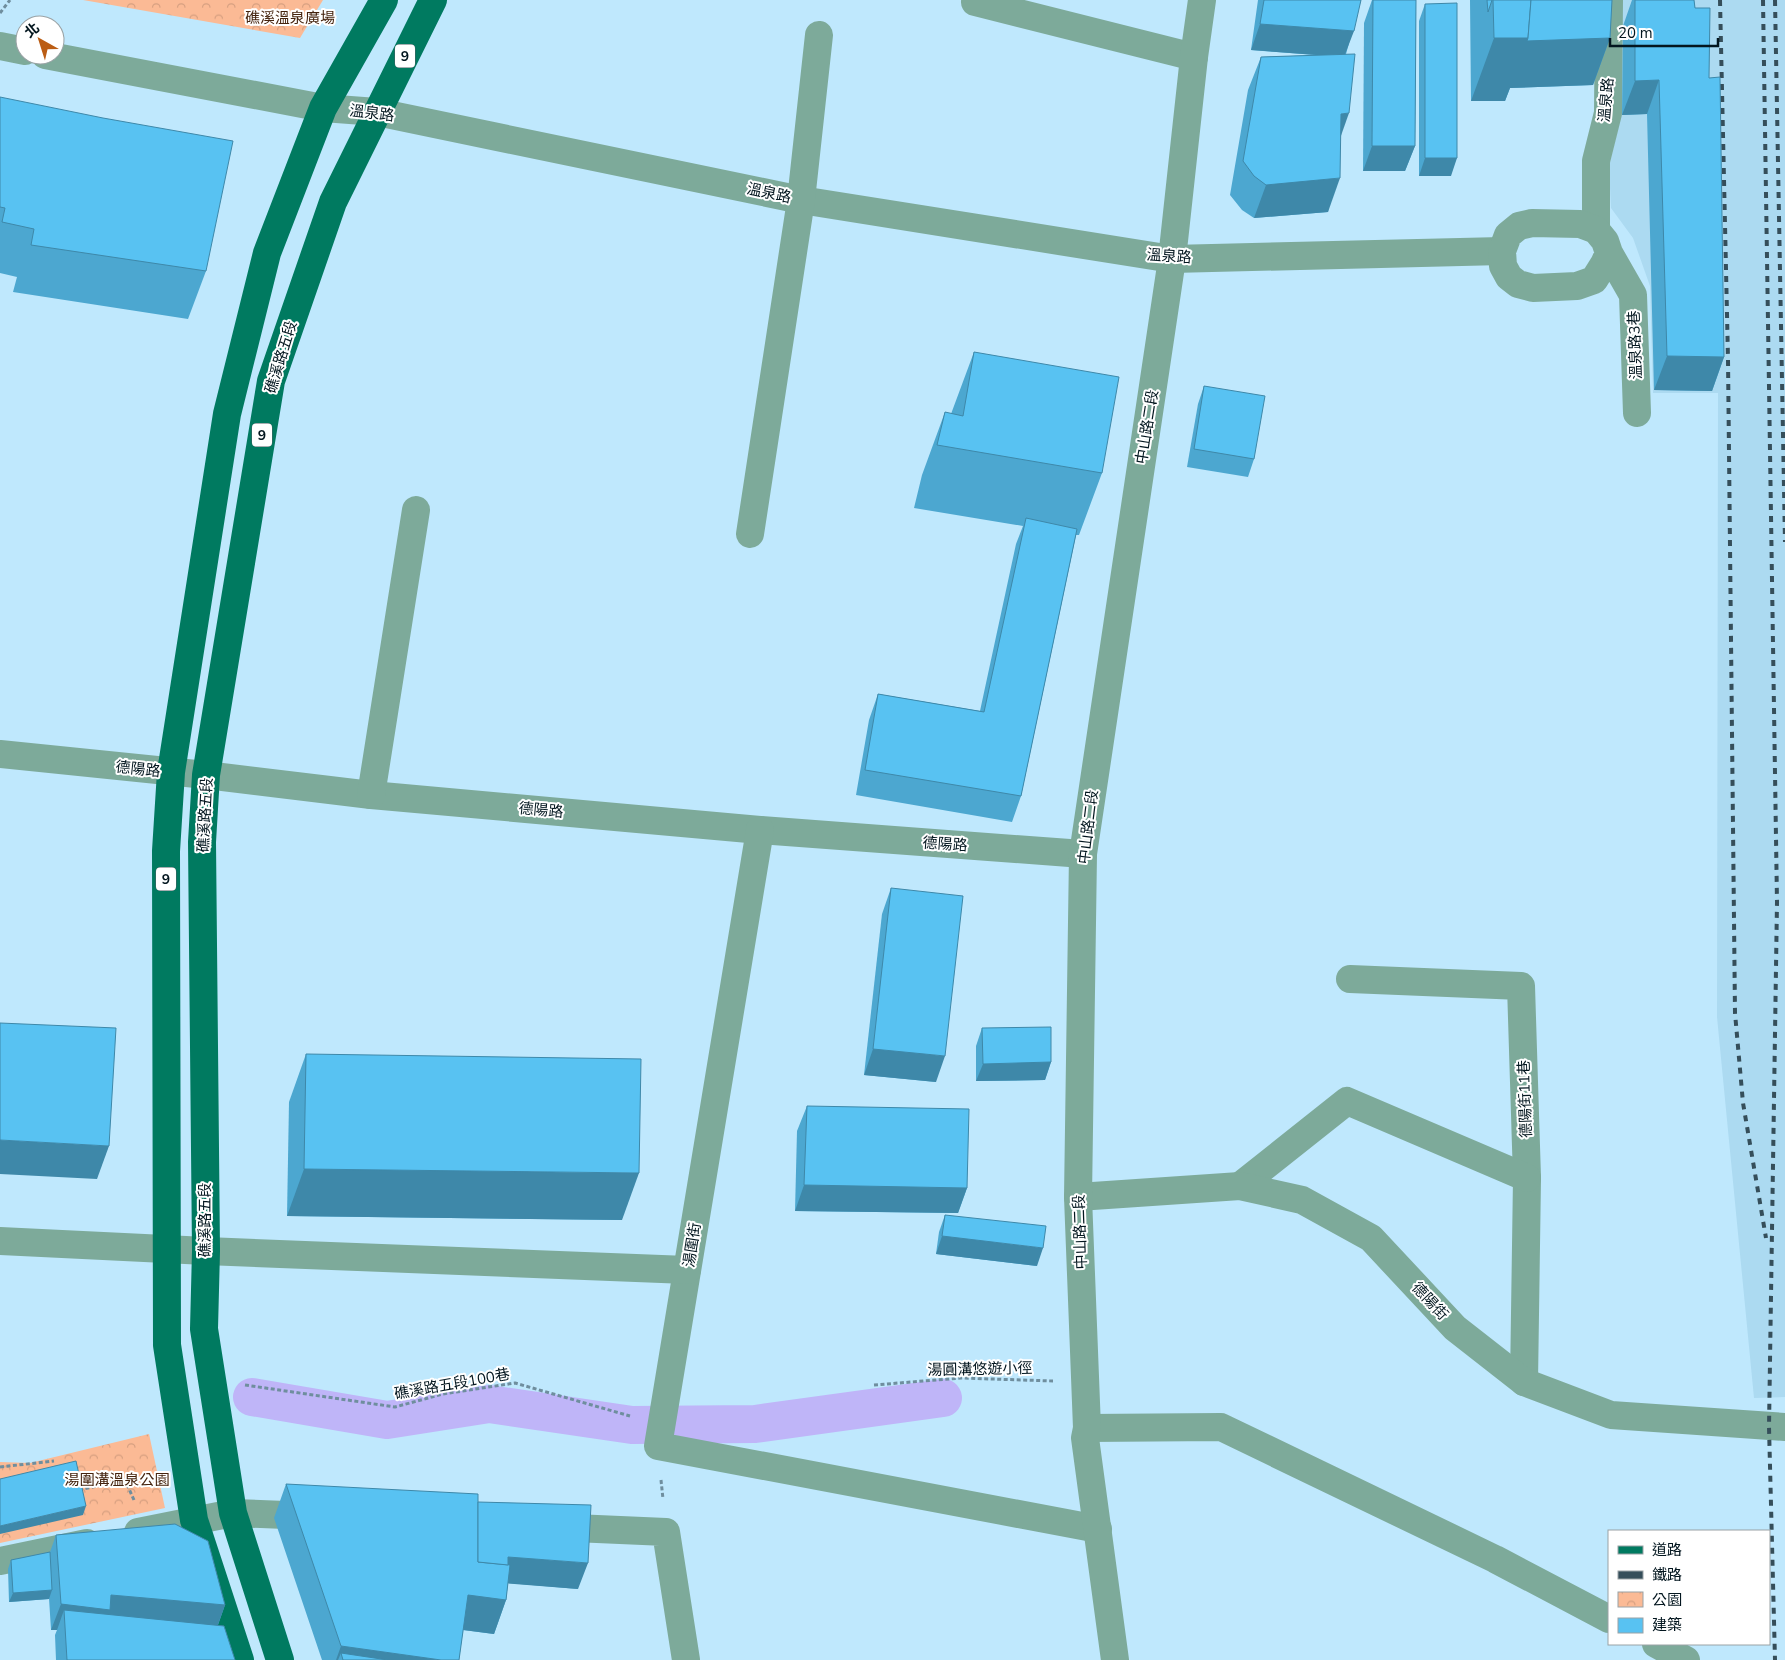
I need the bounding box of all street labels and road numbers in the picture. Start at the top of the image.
road number: 9 [395,44,415,68]
street label: 溫泉路 [1594,77,1618,123]
street label: 溫泉路 [348,100,396,126]
street label: 溫泉路 [745,179,793,207]
street label: 溫泉路 [1146,244,1192,268]
street label: 溫泉路3巷 [1624,310,1646,380]
street label: 礁溪路五段 [260,318,302,396]
street label: 中山路二段 [1131,388,1163,466]
road number: 9 [252,424,272,446]
street label: 德陽路 [115,757,161,781]
street label: 礁溪路五段 [193,777,217,853]
street label: 中山路二段 [1074,789,1102,865]
street label: 德陽路 [518,798,564,822]
street label: 德陽路 [922,832,968,856]
road number: 9 [156,868,176,891]
street label: 德陽街11巷 [1514,1060,1536,1138]
street label: 礁溪路五段 [195,1182,215,1258]
street label: 中山路二段 [1069,1194,1091,1270]
street label: 湯圍街 [679,1221,705,1269]
street label: 德陽街 [1407,1278,1453,1324]
street label: 湯圓溝悠遊小徑 [927,1358,1033,1380]
street label: 礁溪路五段100巷 [393,1364,511,1404]

